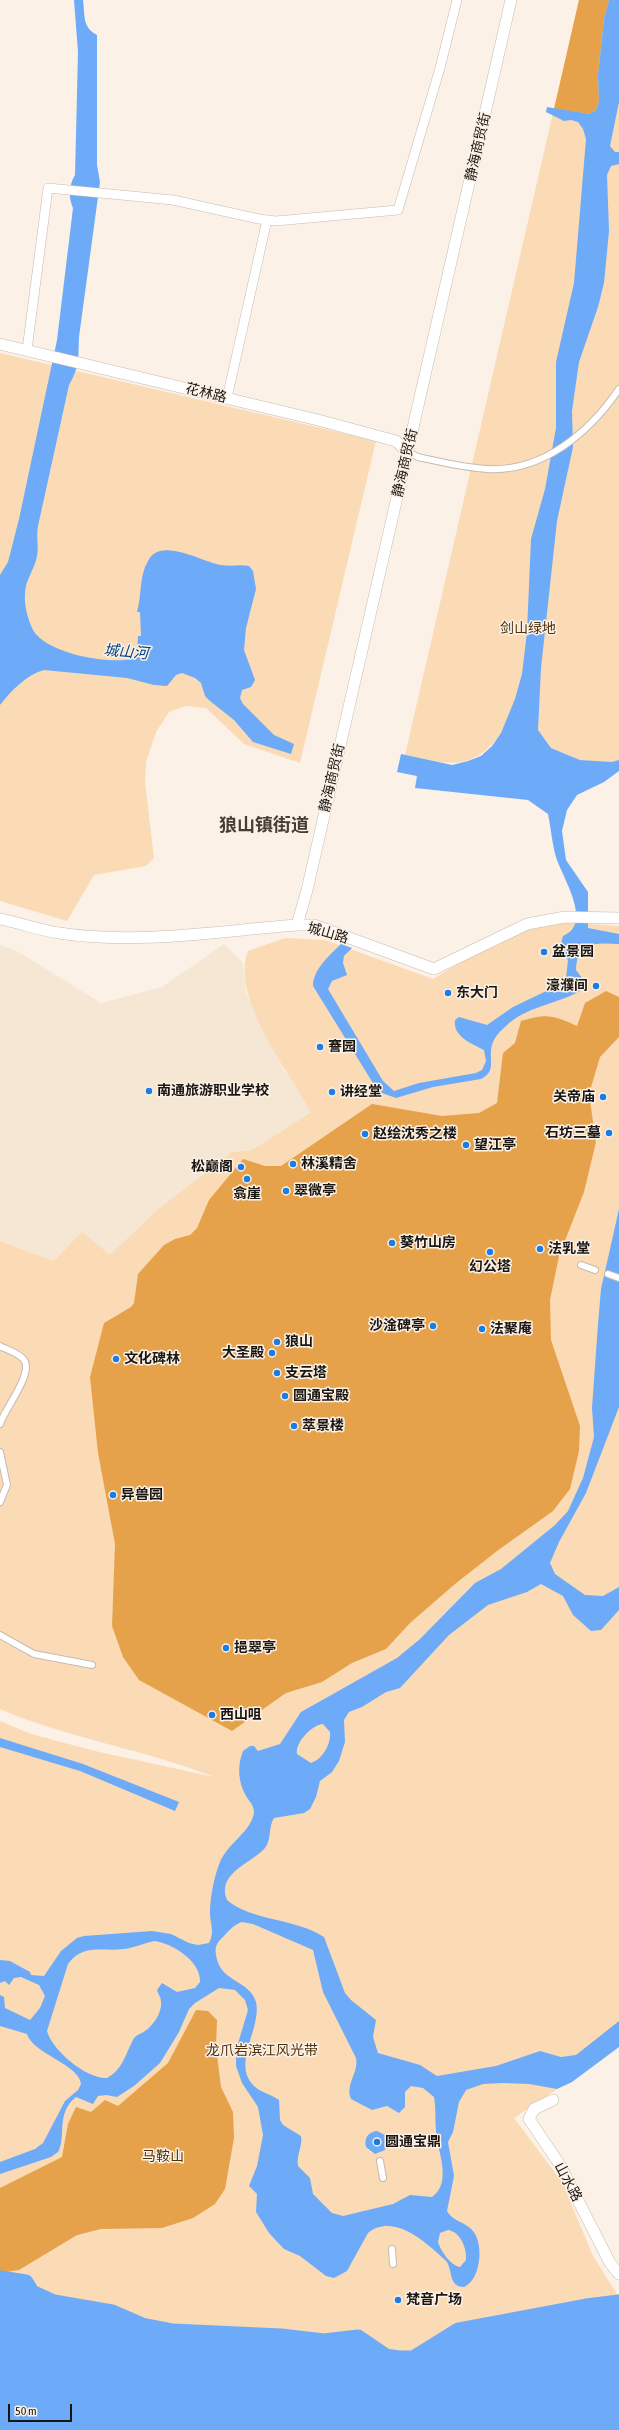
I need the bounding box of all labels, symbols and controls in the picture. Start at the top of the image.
street label: 静海商贸街 [462,111,494,183]
street label: 花林路 [184,380,228,406]
street label: 静海商贸街 [389,427,421,499]
park label: 剑山绿地 [500,621,556,637]
water label: 城山河 [103,641,149,663]
street label: 静海商贸街 [316,742,348,814]
district label: 狼山镇街道 [219,814,309,836]
street label: 城山路 [305,919,351,947]
place label: 盆景园 [552,944,594,960]
marker: 盆景园 [539,947,549,957]
place label: 濠濮间 [546,978,588,994]
marker: 濠濮间 [591,981,601,991]
place label: 东大门 [456,985,498,1001]
marker: 东大门 [443,988,453,998]
place label: 謇园 [328,1039,356,1055]
marker: 謇园 [315,1042,325,1052]
place label: 南通旅游职业学校 [157,1083,269,1099]
place label: 讲经堂 [340,1084,382,1100]
marker: 南通旅游职业学校 [144,1086,154,1096]
marker: 讲经堂 [327,1087,337,1097]
place label: 关帝庙 [553,1089,595,1105]
marker: 关帝庙 [598,1092,608,1102]
place label: 石坊三墓 [545,1125,601,1141]
place label: 赵绘沈秀之楼 [373,1126,457,1142]
marker: 石坊三墓 [604,1128,614,1138]
marker: 赵绘沈秀之楼 [360,1129,370,1139]
place label: 望江亭 [474,1137,516,1153]
marker: 望江亭 [461,1140,471,1150]
place label: 林溪精舍 [301,1156,357,1172]
place label: 松巅阁 [191,1159,233,1175]
marker: 林溪精舍 [288,1159,298,1169]
marker: 松巅阁 [236,1162,246,1172]
marker: 翕崖 [242,1174,252,1184]
place label: 翠微亭 [294,1183,336,1199]
place label: 翕崖 [233,1186,261,1202]
marker: 翠微亭 [281,1186,291,1196]
place label: 葵竹山房 [400,1235,456,1251]
marker: 葵竹山房 [387,1238,397,1248]
place label: 法乳堂 [548,1241,590,1257]
marker: 法乳堂 [535,1244,545,1254]
marker: 幻公塔 [485,1247,495,1257]
place label: 幻公塔 [469,1259,511,1275]
place label: 沙淦碑亭 [369,1318,425,1334]
marker: 沙淦碑亭 [428,1321,438,1331]
place label: 法聚庵 [490,1321,532,1337]
marker: 法聚庵 [477,1324,487,1334]
place label: 狼山 [285,1334,313,1350]
marker: 狼山 [272,1337,282,1347]
place label: 大圣殿 [222,1345,264,1361]
marker: 大圣殿 [267,1348,277,1358]
place label: 文化碑林 [124,1351,180,1367]
marker: 文化碑林 [111,1354,121,1364]
place label: 支云塔 [285,1365,327,1381]
marker: 支云塔 [272,1368,282,1378]
place label: 圆通宝殿 [293,1388,349,1404]
marker: 圆通宝殿 [280,1391,290,1401]
place label: 萃景楼 [302,1418,344,1434]
marker: 萃景楼 [289,1421,299,1431]
place label: 异兽园 [121,1487,163,1503]
marker: 异兽园 [108,1490,118,1500]
place label: 挹翠亭 [234,1640,276,1656]
marker: 挹翠亭 [221,1643,231,1653]
place label: 西山咀 [220,1707,262,1723]
marker: 西山咀 [207,1710,217,1720]
park label: 龙爪岩滨江风光带 [206,2043,318,2059]
place label: 圆通宝鼎 [385,2134,441,2150]
marker: 圆通宝鼎 [372,2137,382,2147]
park label: 马鞍山 [142,2149,184,2165]
street label: 山水路 [551,2160,585,2204]
place label: 梵音广场 [406,2292,462,2308]
marker: 梵音广场 [393,2295,403,2305]
scale bar [10,2396,74,2422]
text: 50 m [15,2404,37,2418]

